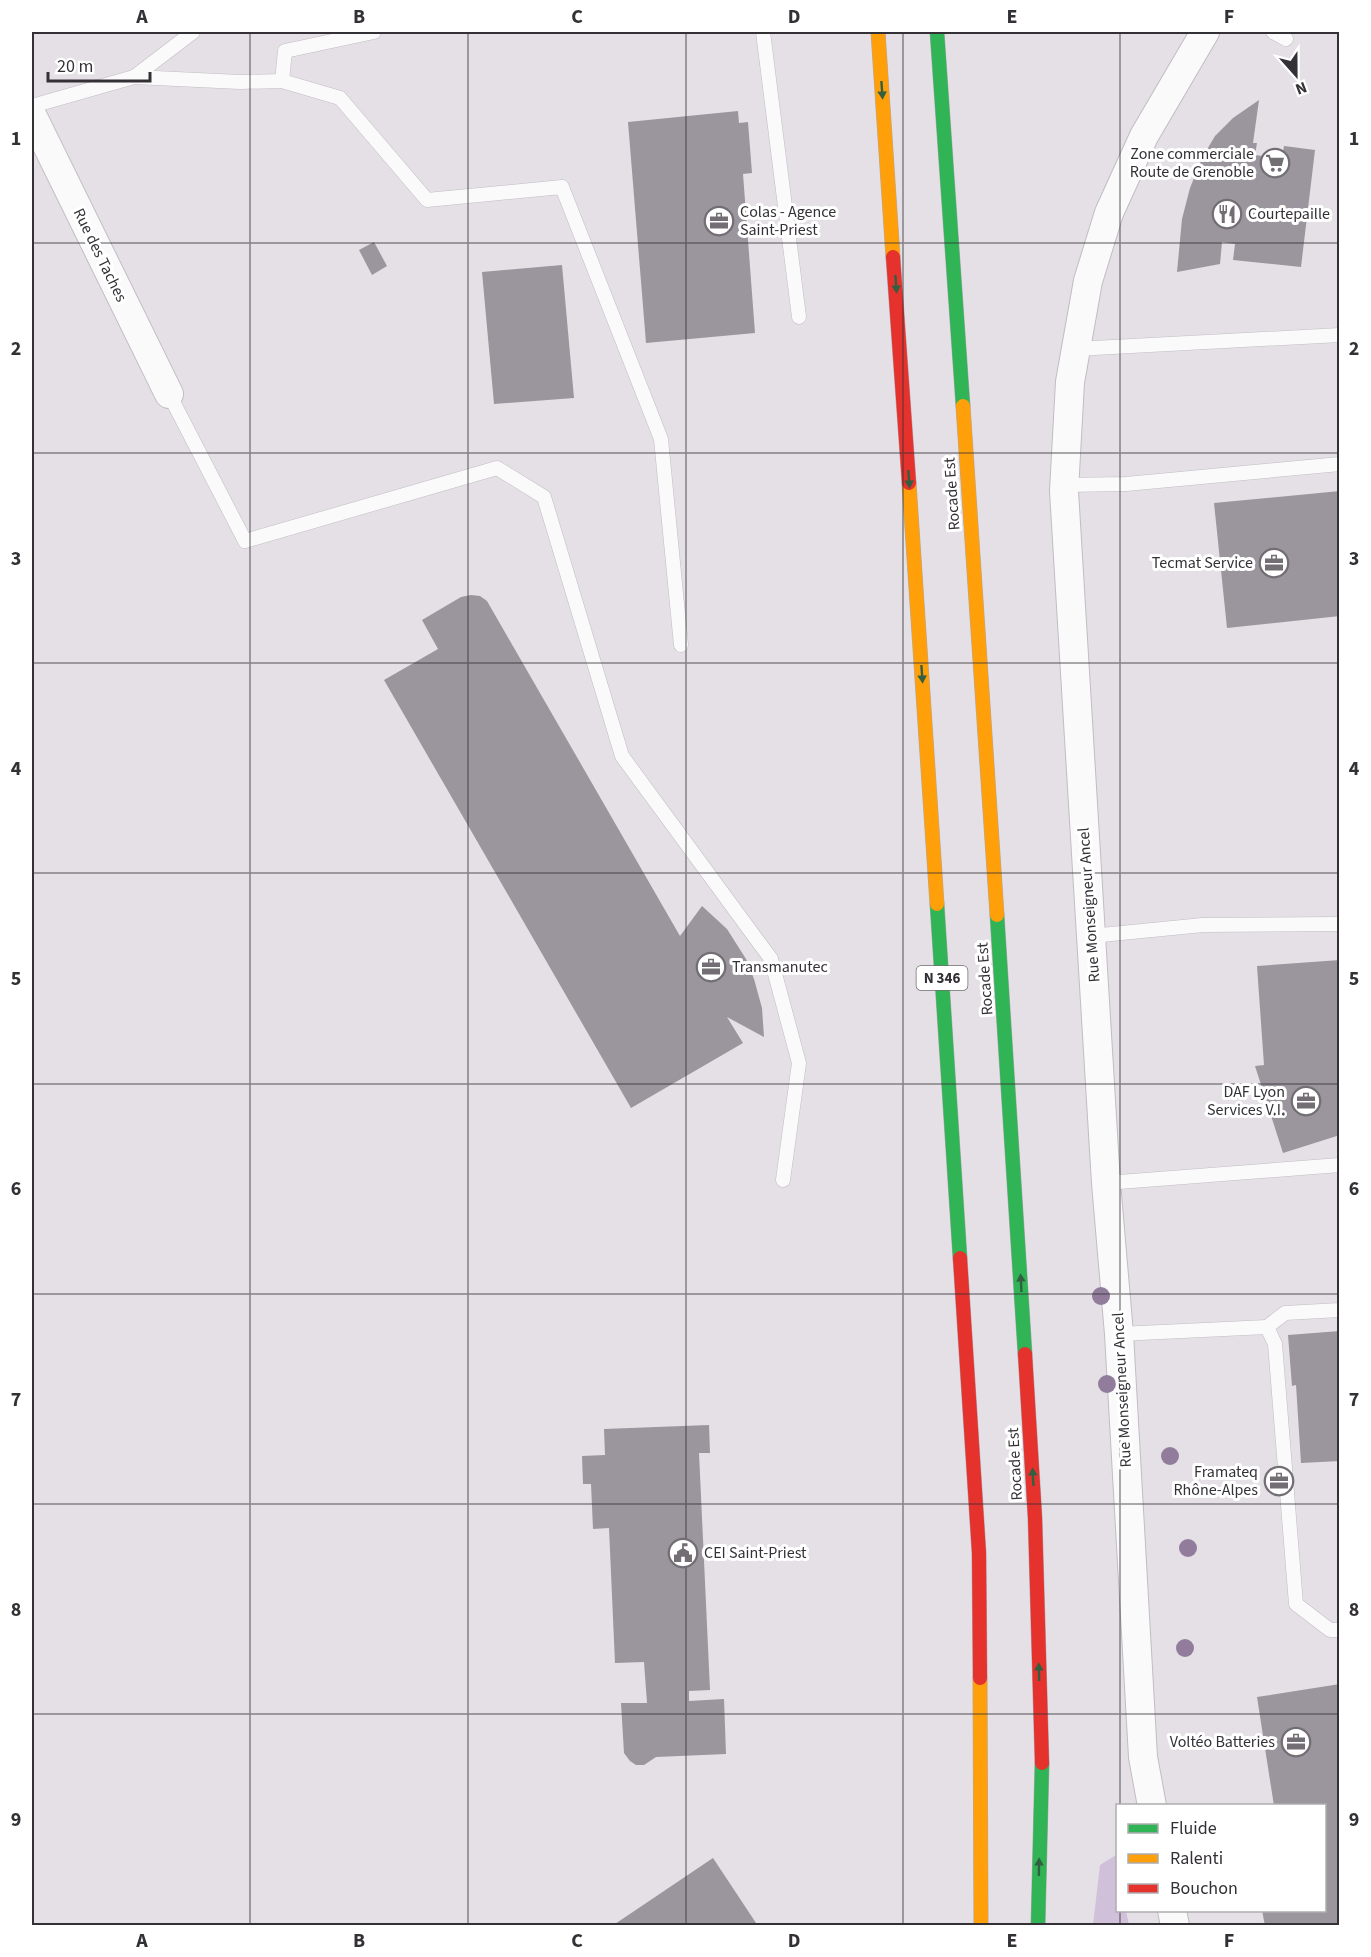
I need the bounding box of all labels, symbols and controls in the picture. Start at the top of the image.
text: A [135,3,148,31]
text: B [353,3,365,31]
text: C [571,3,583,31]
text: D [788,3,800,31]
text: E [1007,3,1017,31]
text: F [1224,3,1234,31]
scale bar [48,45,150,83]
north arrow [1266,45,1326,105]
text: 20 m [57,54,93,79]
text: N [1292,76,1310,100]
one-way arrow [877,80,887,99]
text: 1 [11,125,21,153]
text: 1 [1349,125,1359,153]
place label: Zone commerciale Route de Grenoble [1130,143,1254,183]
supermarket icon: Zone commerciale Route de Grenoble [1259,147,1291,179]
restaurant icon: Courtepaille [1211,198,1243,230]
place label: Colas - Agence Saint-Priest [740,201,836,241]
place label: Courtepaille [1248,203,1330,225]
street label: Rue des Taches [68,204,132,306]
office icon: Colas - Agence Saint-Priest [703,205,735,237]
one-way arrow [891,275,900,294]
text: 2 [11,335,21,363]
text: 2 [1349,335,1359,363]
street label: Rocade Est [938,456,966,531]
one-way arrow [904,469,914,488]
text: 3 [11,545,21,573]
text: 3 [1349,545,1359,573]
office icon: Tecmat Service [1258,547,1290,579]
place label: Tecmat Service [1152,552,1253,574]
one-way arrow [917,664,927,683]
text: 4 [11,755,22,783]
text: 4 [1349,755,1360,783]
street label: Rue Monseigneur Ancel [1073,827,1105,983]
street label: Rocade Est [971,941,999,1016]
office icon: Transmanutec [695,951,727,983]
place label: Transmanutec [732,956,828,978]
text: 5 [11,965,21,993]
text: 5 [1349,965,1359,993]
road number: N 346 [916,966,968,990]
place label: DAF Lyon Services V.I. [1207,1081,1285,1121]
office icon: DAF Lyon Services V.I. [1290,1085,1322,1117]
text: 6 [11,1175,21,1203]
text: 6 [1349,1175,1359,1203]
one-way arrow [1016,1273,1025,1292]
street label: Rue Monseigneur Ancel [1107,1312,1137,1468]
text: 7 [11,1386,21,1414]
text: 7 [1349,1386,1359,1414]
street label: Rocade Est [1002,1426,1028,1501]
place label: Framateq Rhône-Alpes [1173,1461,1258,1501]
office icon: Framateq Rhône-Alpes [1263,1465,1295,1497]
one-way arrow [1028,1468,1037,1487]
public building icon: CEI Saint-Priest [667,1537,699,1569]
place label: CEI Saint-Priest [704,1542,807,1564]
text: 8 [11,1596,21,1624]
text: 8 [1349,1596,1359,1624]
one-way arrow [1034,1663,1044,1682]
office icon: Voltéo Batteries [1280,1726,1312,1758]
place label: Voltéo Batteries [1170,1731,1275,1753]
legend [1116,1804,1326,1912]
text: 9 [11,1806,21,1834]
text: 9 [1349,1806,1359,1834]
text: Fluide [1170,1816,1217,1841]
text: Ralenti [1170,1846,1223,1871]
one-way arrow [1035,1858,1044,1877]
text: Bouchon [1170,1876,1238,1901]
text: A [135,1927,148,1955]
text: B [353,1927,365,1955]
text: C [571,1927,583,1955]
text: D [788,1927,800,1955]
text: E [1007,1927,1017,1955]
text: F [1224,1927,1234,1955]

